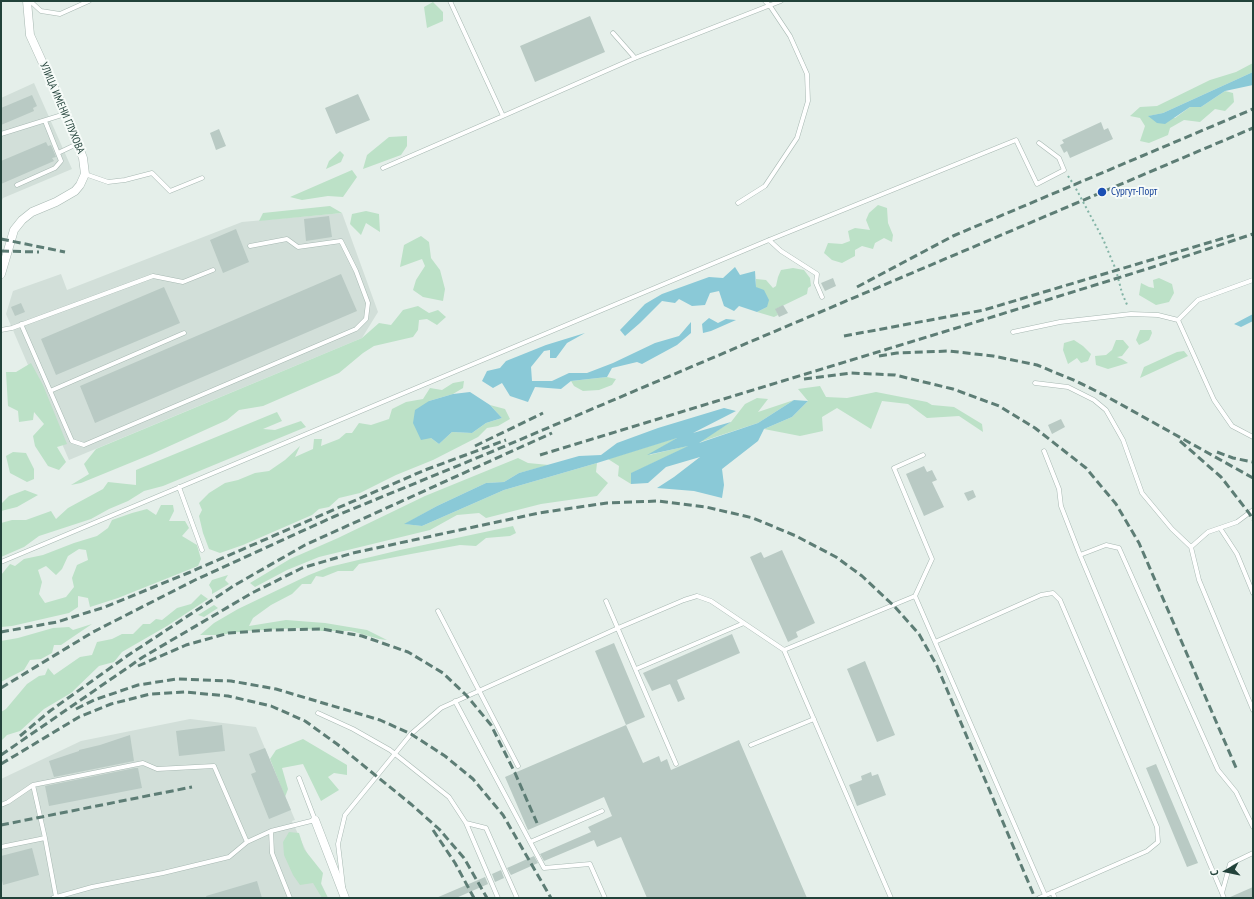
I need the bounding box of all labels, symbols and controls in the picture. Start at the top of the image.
street label: УЛИЦА ИМЕНИ ГЛУХОВА [37,60,87,156]
place label: Сургут-Порт [1111,185,1157,199]
marker: Сургут-Порт [1096,186,1108,198]
north arrow [1206,851,1246,891]
text: С [1207,869,1221,876]

